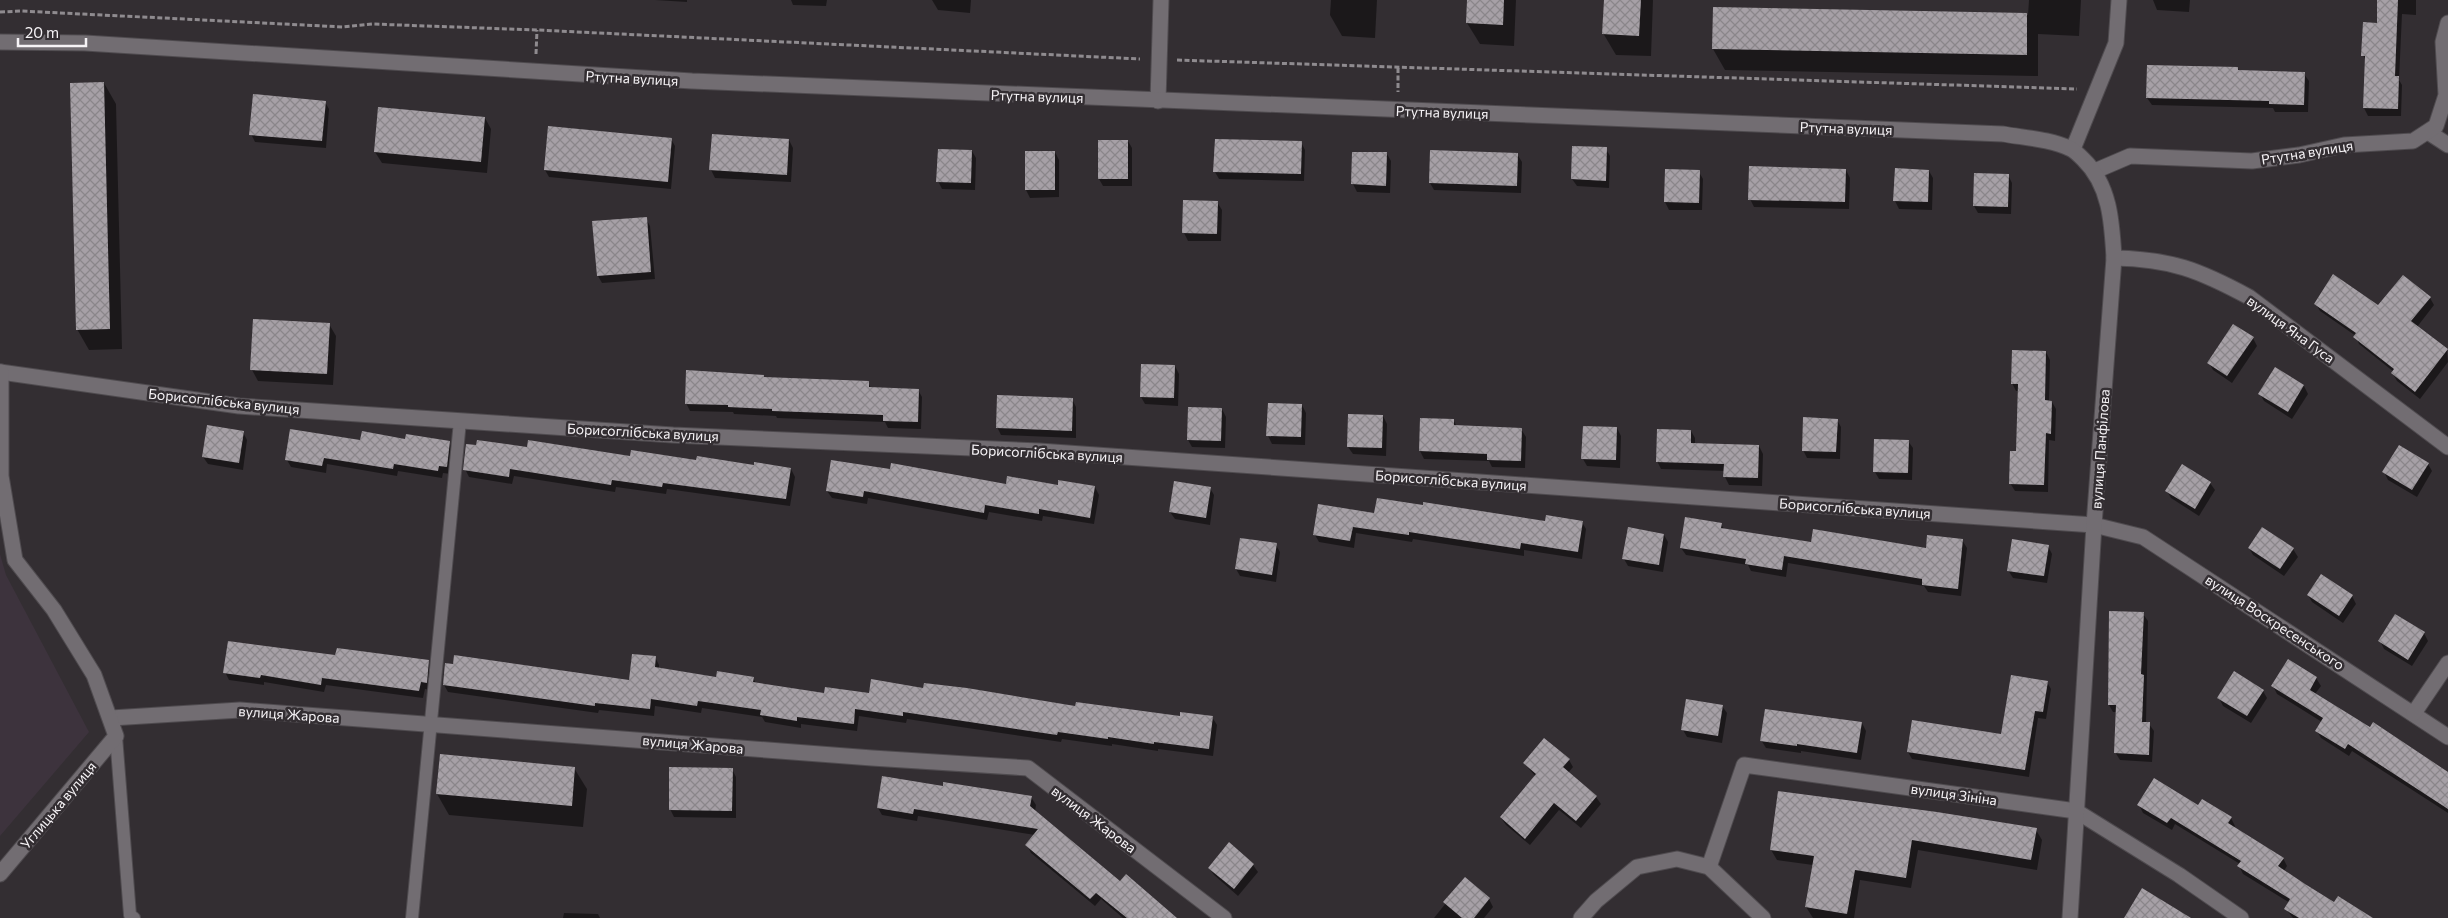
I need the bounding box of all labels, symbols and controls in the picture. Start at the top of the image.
scale bar [18,15,85,47]
text: 20 m [25,23,59,41]
street label: Ртутна вулиця [585,67,679,89]
street label: Ртутна вулиця [990,86,1084,106]
street label: Ртутна вулиця [1395,102,1489,122]
street label: Ртутна вулиця [1799,118,1893,138]
street label: Ртутна вулиця [2260,136,2354,168]
street label: вулиця Яна Гуса [2244,292,2338,366]
street label: Борисоглібська вулиця [148,385,300,417]
street label: вулиця Панфілова [2087,389,2113,509]
street label: Борисоглібська вулиця [567,420,719,444]
street label: Борисоглібська вулиця [971,441,1123,465]
street label: Борисоглібська вулиця [1375,466,1527,494]
street label: Борисоглібська вулиця [1779,494,1931,522]
street label: вулиця Воскресенського [2202,571,2348,673]
street label: вулиця Жарова [238,702,340,726]
street label: вулиця Жарова [642,731,744,757]
street label: Углицька вулиця [16,758,100,852]
street label: вулиця Зініна [1910,780,1998,808]
street label: вулиця Жарова [1048,782,1140,856]

